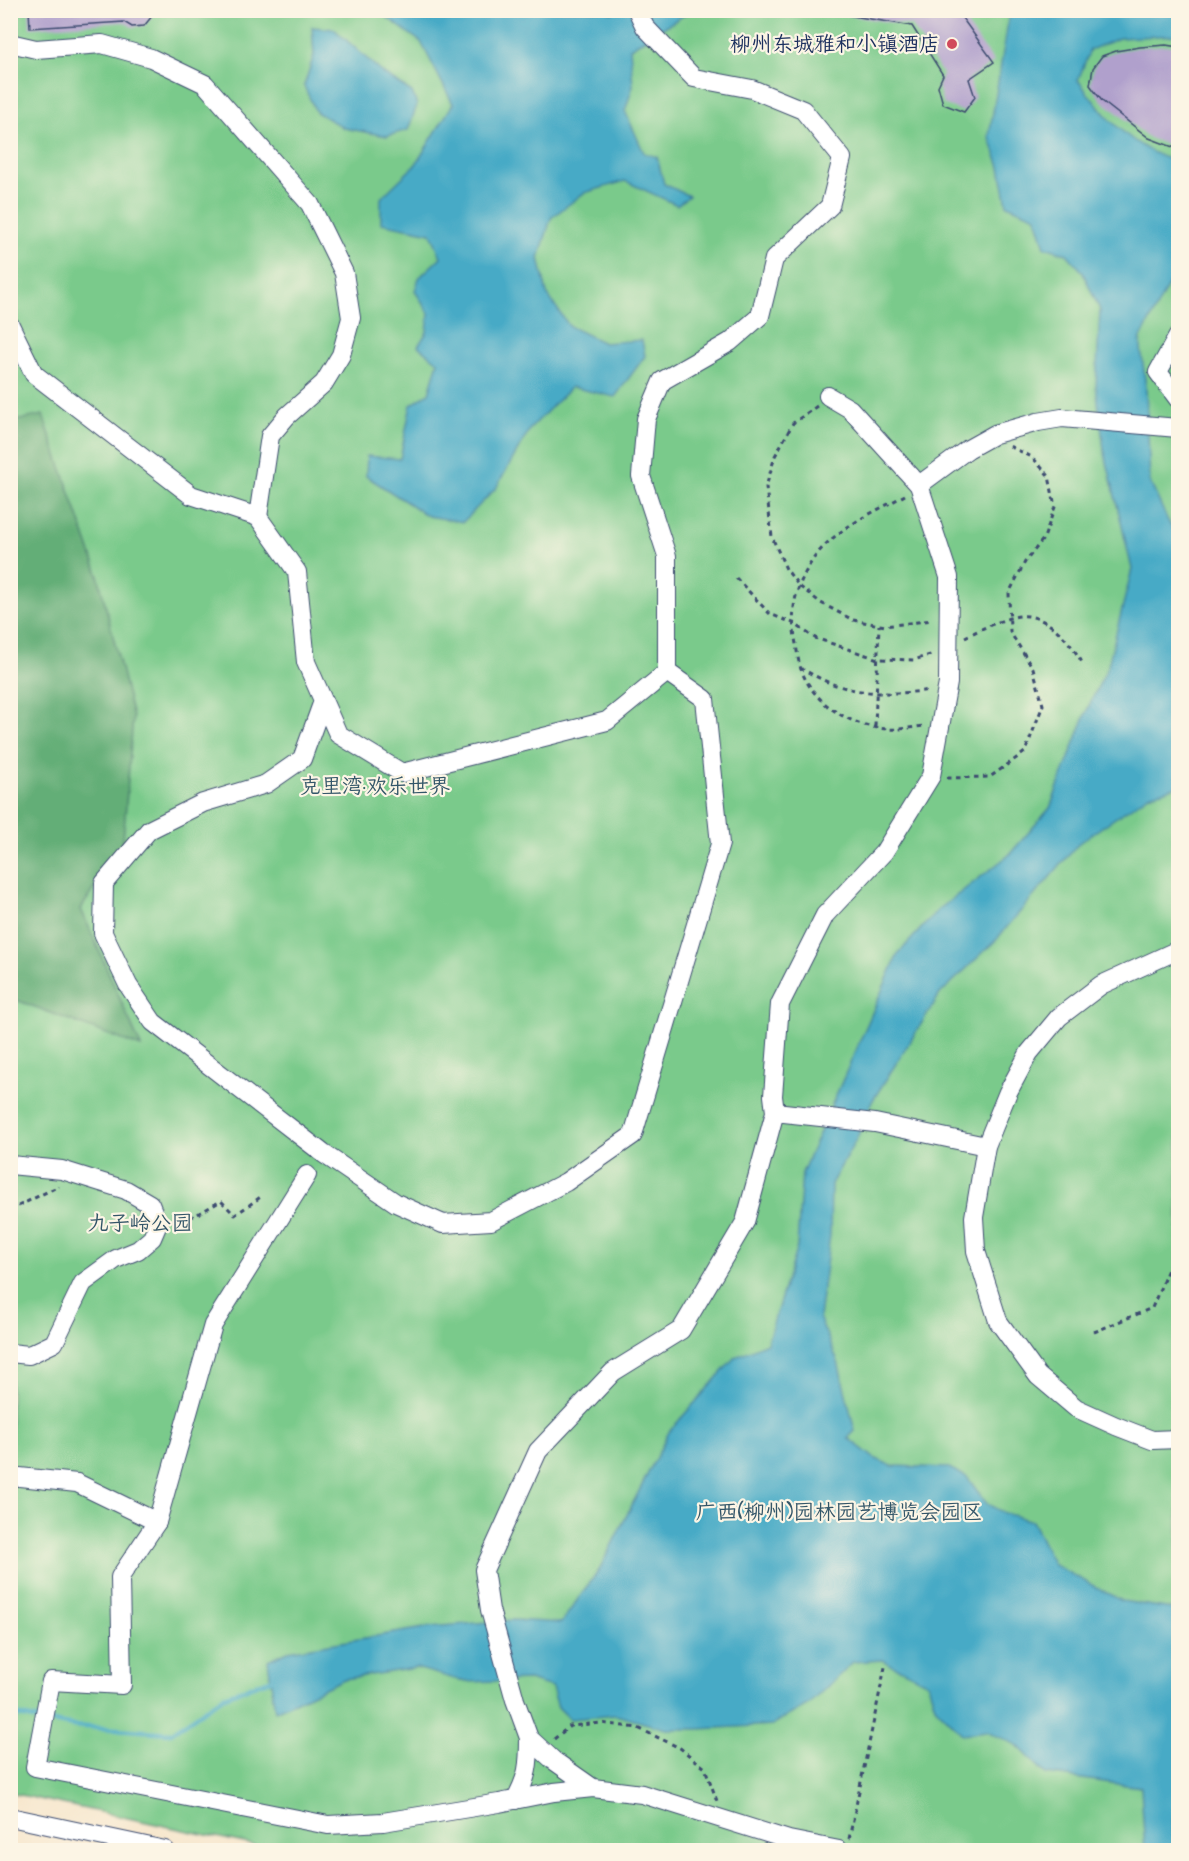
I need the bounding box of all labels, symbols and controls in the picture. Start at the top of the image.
place label: 柳州东城雅和小镇酒店 [730,30,940,59]
marker: 柳州东城雅和小镇酒店 [945,37,959,51]
park label: 克里湾·欢乐世界 [300,772,450,801]
park label: 九子岭公园 [88,1209,193,1238]
park label: 广西(柳州)园林园艺博览会园区 [696,1498,982,1527]

